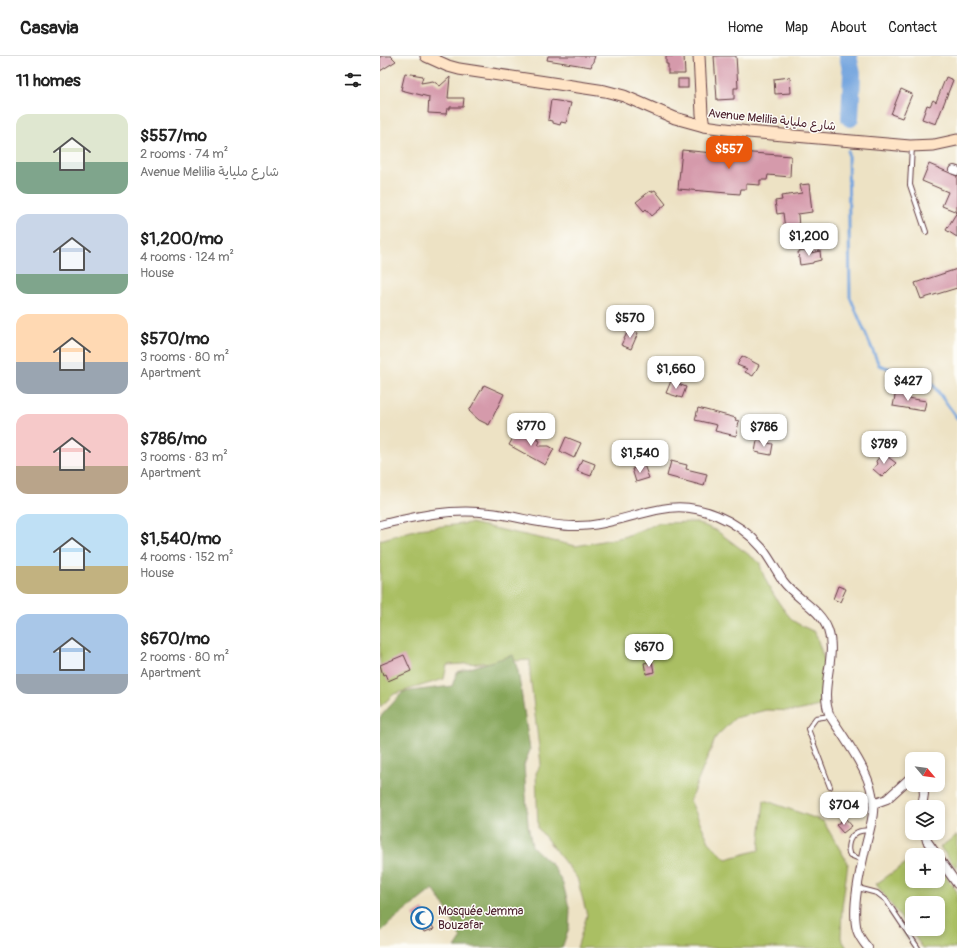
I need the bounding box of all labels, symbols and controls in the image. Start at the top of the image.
text: Casavia [20,16,79,40]
text: Home [728,19,763,36]
text: Map [785,19,808,36]
text: About [830,19,866,36]
text: Contact [888,19,937,36]
icon: filters [342,69,364,91]
text: 11 homes [16,70,81,91]
street label: Avenue Melilia شارع ملياية [707,106,837,135]
text: $557/mo [140,125,207,146]
icon: home [48,130,96,178]
pin: $557 [705,136,753,170]
text: $557 [715,141,743,157]
text: 2 rooms · 74 m² [140,146,228,162]
text: Avenue Melilia شارع ملياية [140,164,279,180]
pin: $1,200 [776,223,842,257]
text: $1,200/mo [140,228,223,249]
text: $1,200 [789,228,829,244]
icon: home [48,230,96,278]
text: 4 rooms · 124 m² [140,249,234,265]
text: House [140,265,174,281]
pin: $570 [606,305,654,339]
text: $570 [615,310,645,326]
text: $570/mo [140,328,209,349]
icon: home [48,330,96,378]
text: 3 rooms · 80 m² [140,349,229,365]
pin: $1,660 [643,356,709,390]
text: $1,660 [656,361,696,377]
text: Apartment [140,365,201,381]
pin: $427 [884,368,932,402]
text: $427 [894,373,922,389]
pin: $770 [507,413,555,447]
pin: $786 [740,414,788,448]
text: $770 [516,418,546,434]
text: $786 [750,419,778,435]
text: $786/mo [140,428,207,449]
icon: home [48,430,96,478]
pin: $789 [860,431,908,465]
text: $789 [870,436,898,452]
pin: $1,540 [607,440,673,474]
text: $1,540 [621,445,659,461]
text: 3 rooms · 83 m² [140,449,228,465]
text: Apartment [140,465,201,481]
text: $1,540/mo [140,528,221,549]
icon: home [48,530,96,578]
text: 4 rooms · 152 m² [140,549,234,565]
text: House [140,565,174,581]
text: $670/mo [140,628,210,649]
icon: home [48,630,96,678]
pin: $670 [625,634,673,668]
text: $670 [634,639,664,655]
text: 2 rooms · 80 m² [140,649,229,665]
text: Apartment [140,665,201,681]
north arrow [905,752,945,792]
map controls [905,752,945,936]
pin: $704 [820,792,868,826]
text: $704 [829,797,859,813]
button: layers [905,800,945,840]
button: + [905,848,945,888]
button: − [905,896,945,936]
place label: Mosquée Jemma Bouzafar [438,904,524,933]
mosque icon: Mosquée Jemma Bouzafar [409,905,435,931]

